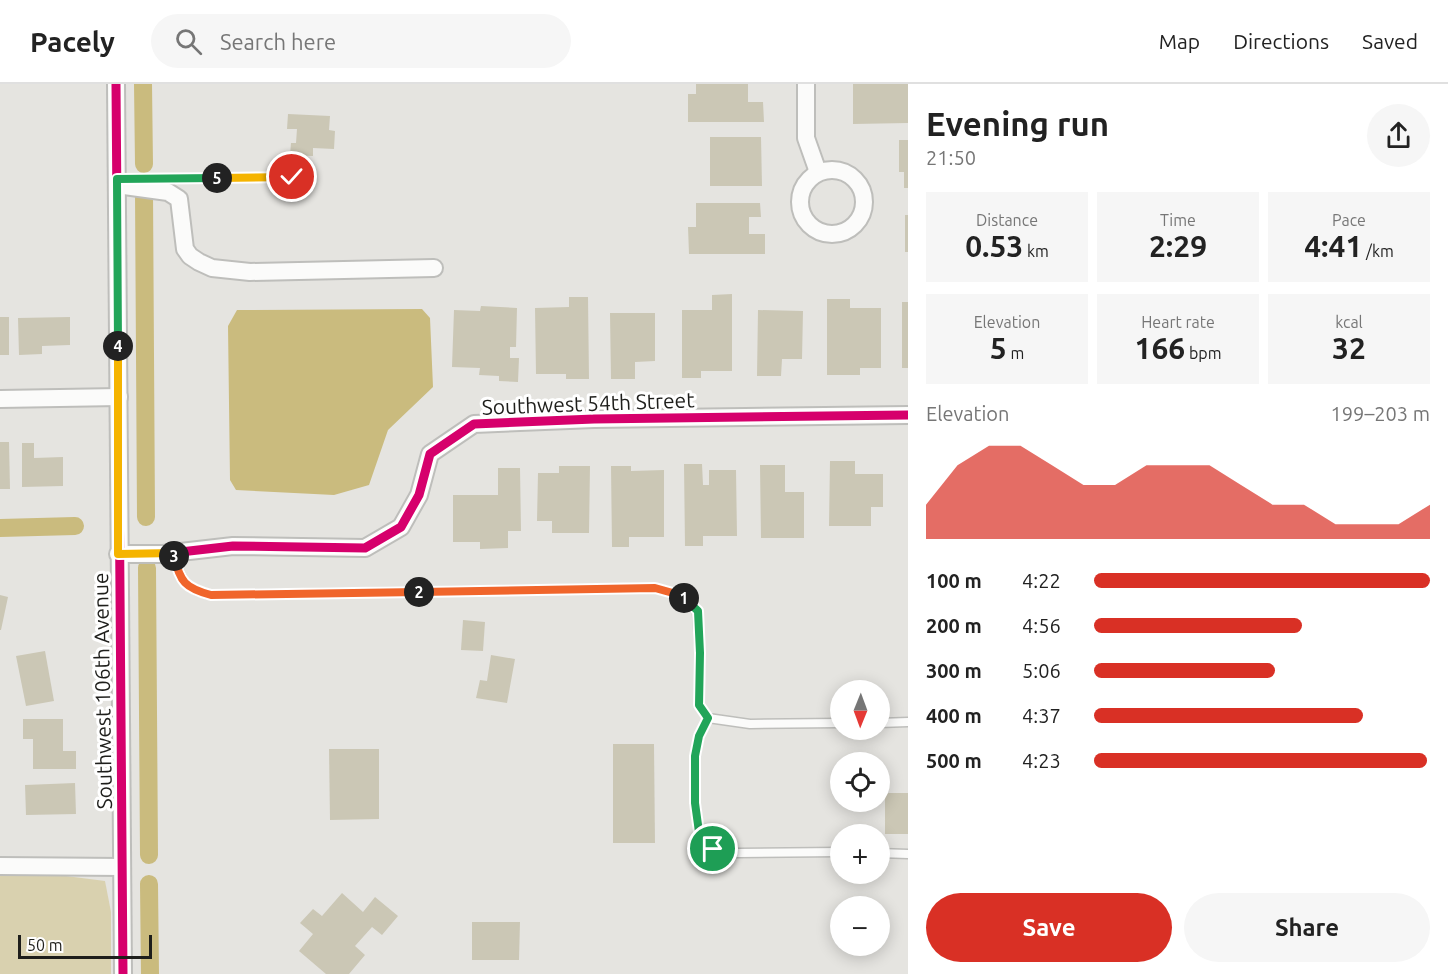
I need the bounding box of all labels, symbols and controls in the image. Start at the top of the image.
search box [151,14,571,68]
icon: search [172,25,205,58]
text: Pacely [30,26,115,57]
text: Search here [220,29,336,54]
text: Map [1159,29,1200,53]
text: Directions [1233,29,1329,53]
text: Saved [1362,29,1418,53]
button: share [1367,104,1430,167]
text: Evening run [926,105,1109,142]
text: 21:50 [926,146,976,169]
pin [266,151,317,202]
icon: check [275,160,308,193]
pin: 5 [202,163,232,193]
text: 5 [212,169,222,187]
text: Distance [976,211,1038,229]
text: Time [1160,211,1196,229]
text: Pace [1332,211,1366,229]
text: 0.53 [965,229,1023,263]
text: 2:29 [1149,229,1207,263]
text: 4:41 [1304,229,1362,263]
text: km [1023,242,1049,260]
text: /km [1362,242,1394,260]
text: Elevation [974,313,1040,331]
text: Heart rate [1141,313,1215,331]
text: kcal [1335,313,1363,331]
pin: 4 [103,331,133,361]
text: 5 [990,331,1007,365]
text: 166 [1135,331,1185,365]
text: 32 [1332,331,1366,365]
text: 4 [113,337,123,355]
text: m [1007,344,1024,362]
text: bpm [1185,344,1221,362]
street label: Southwest 54th Street [481,387,695,419]
text: Elevation [926,402,1009,425]
text: 199–203 m [1331,402,1430,425]
pin: 3 [159,541,189,571]
text: 3 [169,547,179,565]
text: 100 m [926,569,982,592]
text: 4:22 [1022,569,1061,592]
street label: Southwest 106th Avenue [88,572,116,810]
pin: 2 [404,577,434,607]
text: 2 [414,583,424,601]
pin: 1 [669,583,699,613]
text: 1 [679,589,689,607]
text: 200 m [926,614,982,637]
text: 4:56 [1022,614,1061,637]
text: 300 m [926,659,982,682]
text: 5:06 [1022,659,1061,682]
north arrow [830,680,890,740]
map controls [830,680,890,956]
text: 400 m [926,704,982,727]
text: 4:37 [1022,704,1061,727]
text: 500 m [926,749,982,772]
text: 4:23 [1022,749,1061,772]
button: locate [830,752,890,812]
pin [687,823,738,874]
button: + [830,824,890,884]
icon: arrive [696,832,729,865]
button: Save [926,893,1172,962]
button: Share [1184,893,1430,962]
button: − [830,896,890,956]
scale bar [18,932,152,960]
text: 50 m [27,936,63,954]

